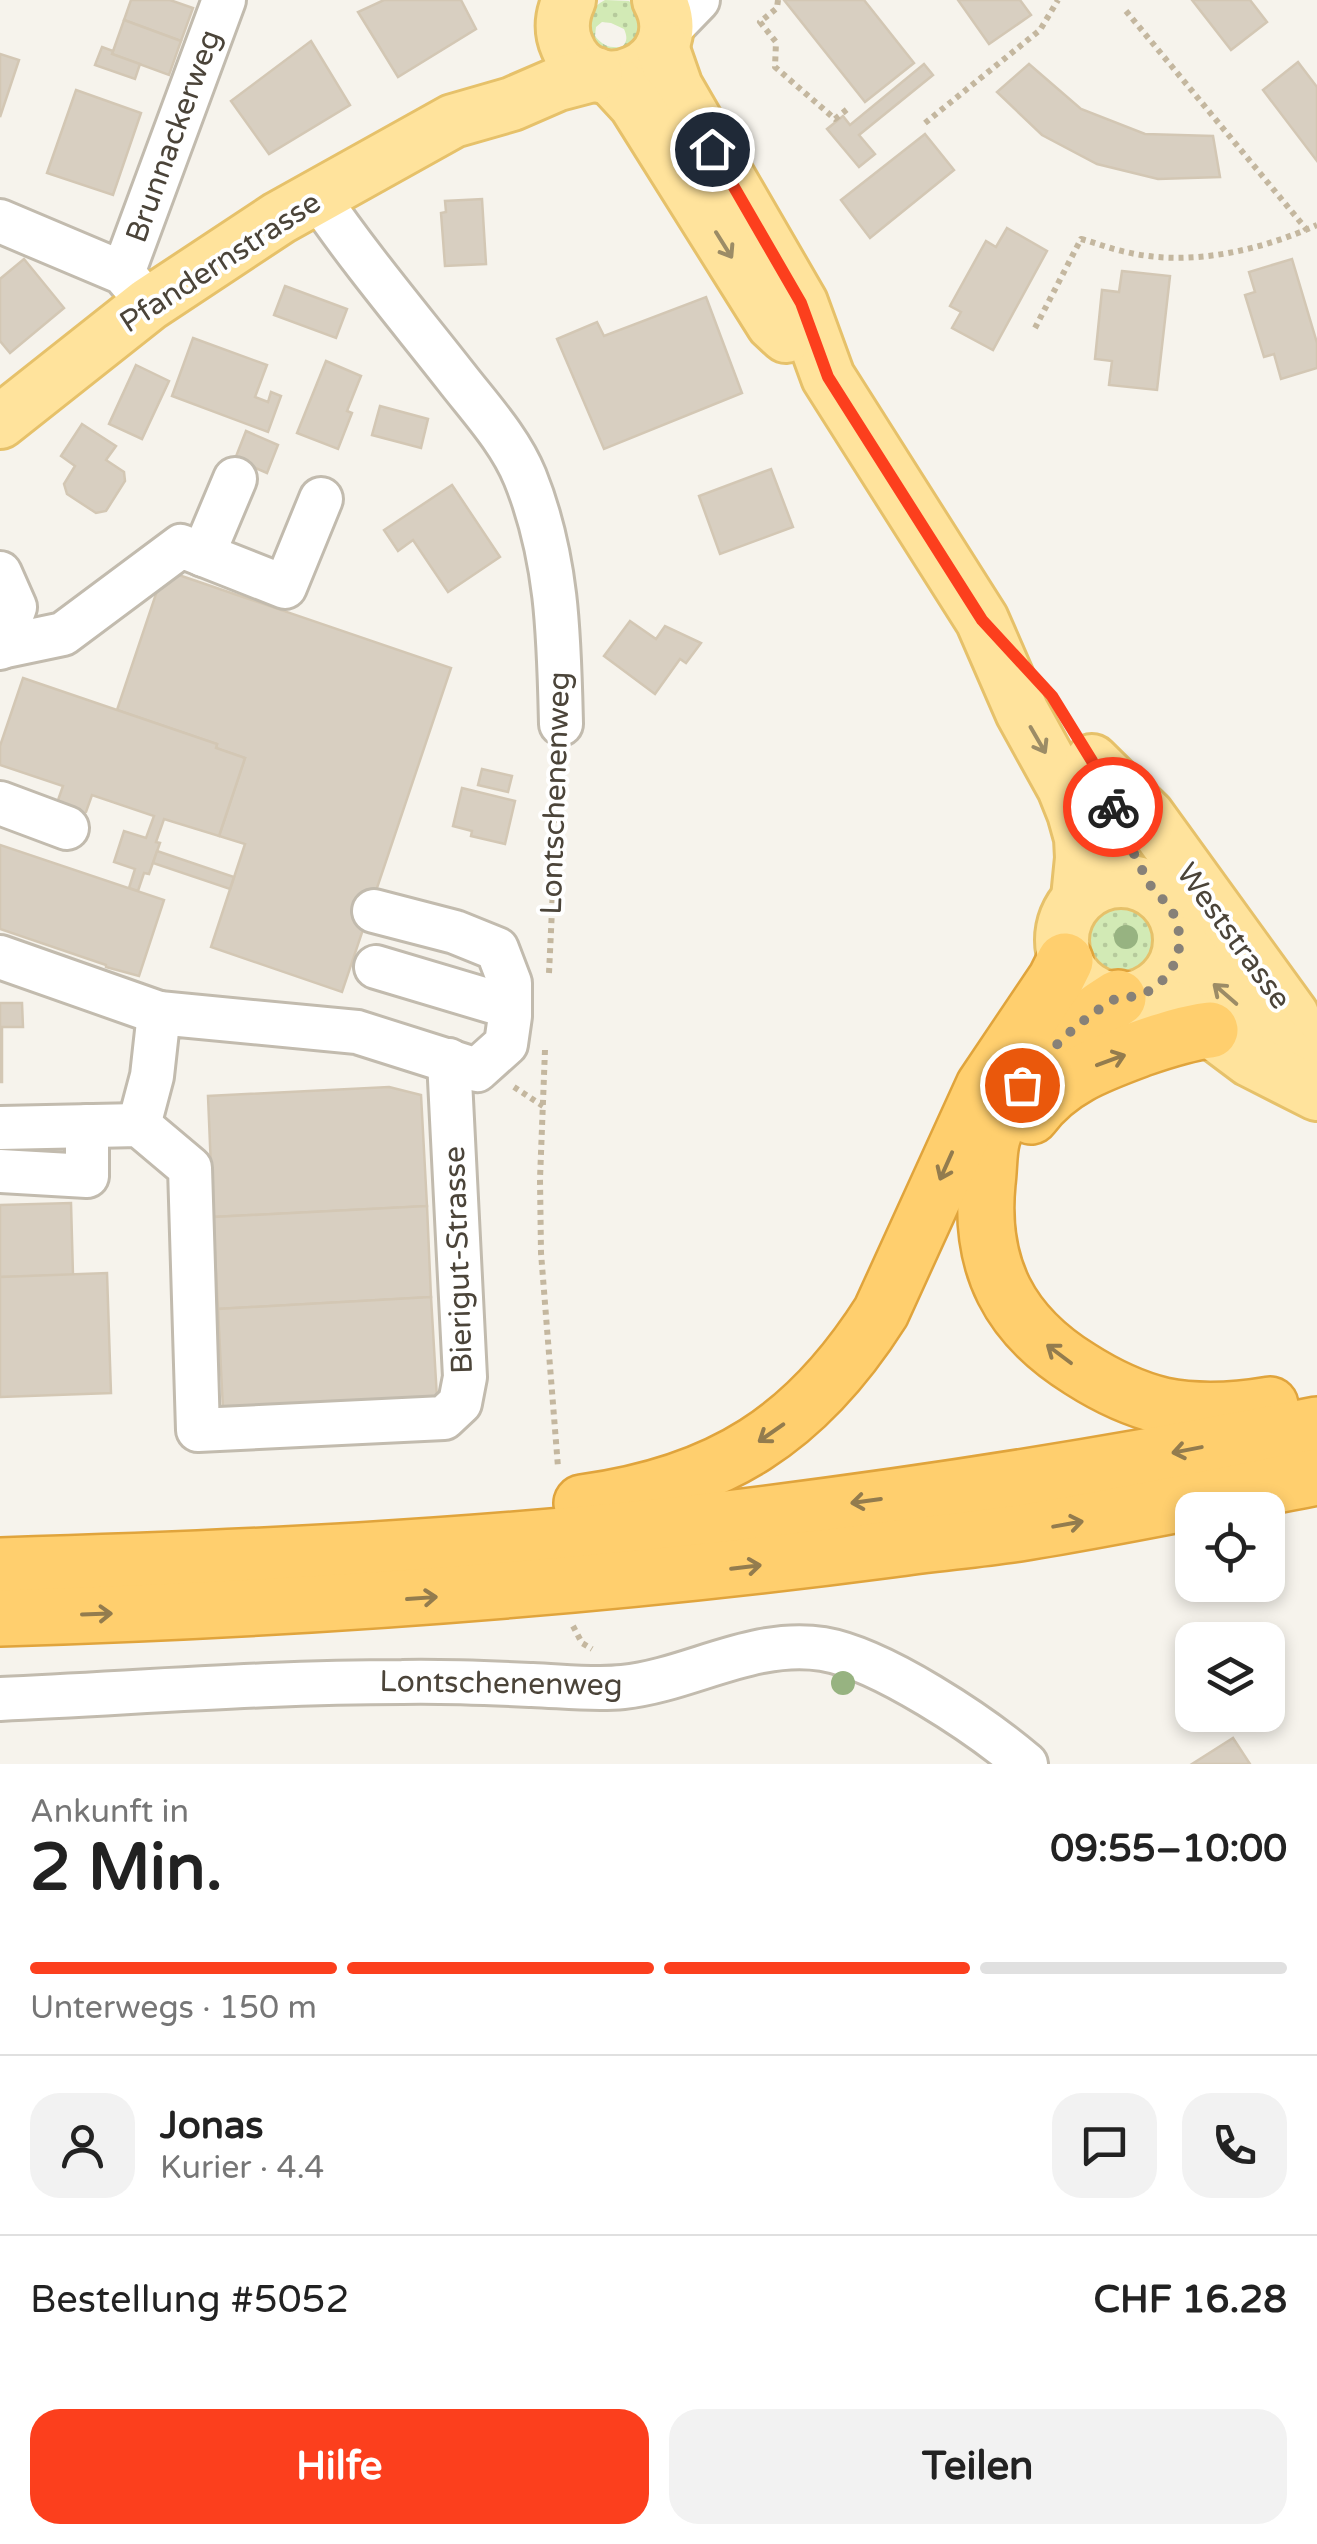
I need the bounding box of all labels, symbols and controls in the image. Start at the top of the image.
street label: Brunnackerweg [118,25,229,248]
pin [670,107,755,192]
icon: home [685,122,740,177]
street label: Pfandernstrasse [113,184,328,341]
one-way arrow [713,230,734,259]
street label: Lontschenenweg [533,671,578,915]
one-way arrow [1028,725,1048,754]
courier [1063,757,1163,857]
icon: bike [1086,780,1141,835]
street label: Weststrasse [1168,856,1299,1017]
one-way arrow [1213,983,1239,1005]
pin [980,1043,1065,1128]
one-way arrow [1094,1050,1125,1068]
icon: bag [995,1058,1050,1113]
street label: Bierigut-Strasse [436,1146,481,1374]
one-way arrow [936,1150,954,1181]
one-way arrow [1046,1344,1073,1365]
one-way arrow [758,1422,786,1443]
one-way arrow [1171,1441,1204,1460]
one-way arrow [850,1492,883,1511]
map controls [1175,1492,1285,1732]
button: locate [1175,1492,1285,1602]
one-way arrow [1051,1514,1083,1533]
one-way arrow [729,1557,761,1576]
one-way arrow [405,1588,438,1607]
one-way arrow [81,1605,113,1624]
button: layers [1175,1622,1285,1732]
street label: Lontschenenweg [379,1663,623,1704]
text: Ankunft in [30,1793,189,1831]
text: 09:55–10:00 [1050,1826,1287,1872]
text: 2 Min. [30,1829,223,1908]
text: Unterwegs · 150 m [30,1989,317,2027]
button: person [30,2093,135,2198]
button: chat [1052,2093,1157,2198]
button: phone [1182,2093,1287,2198]
text: Jonas [160,2103,264,2149]
text: Kurier · 4.4 [160,2149,324,2187]
text: Bestellung #5052 [30,2277,349,2323]
text: CHF 16.28 [1094,2277,1287,2323]
button: Hilfe [30,2409,649,2524]
button: Teilen [669,2409,1287,2524]

